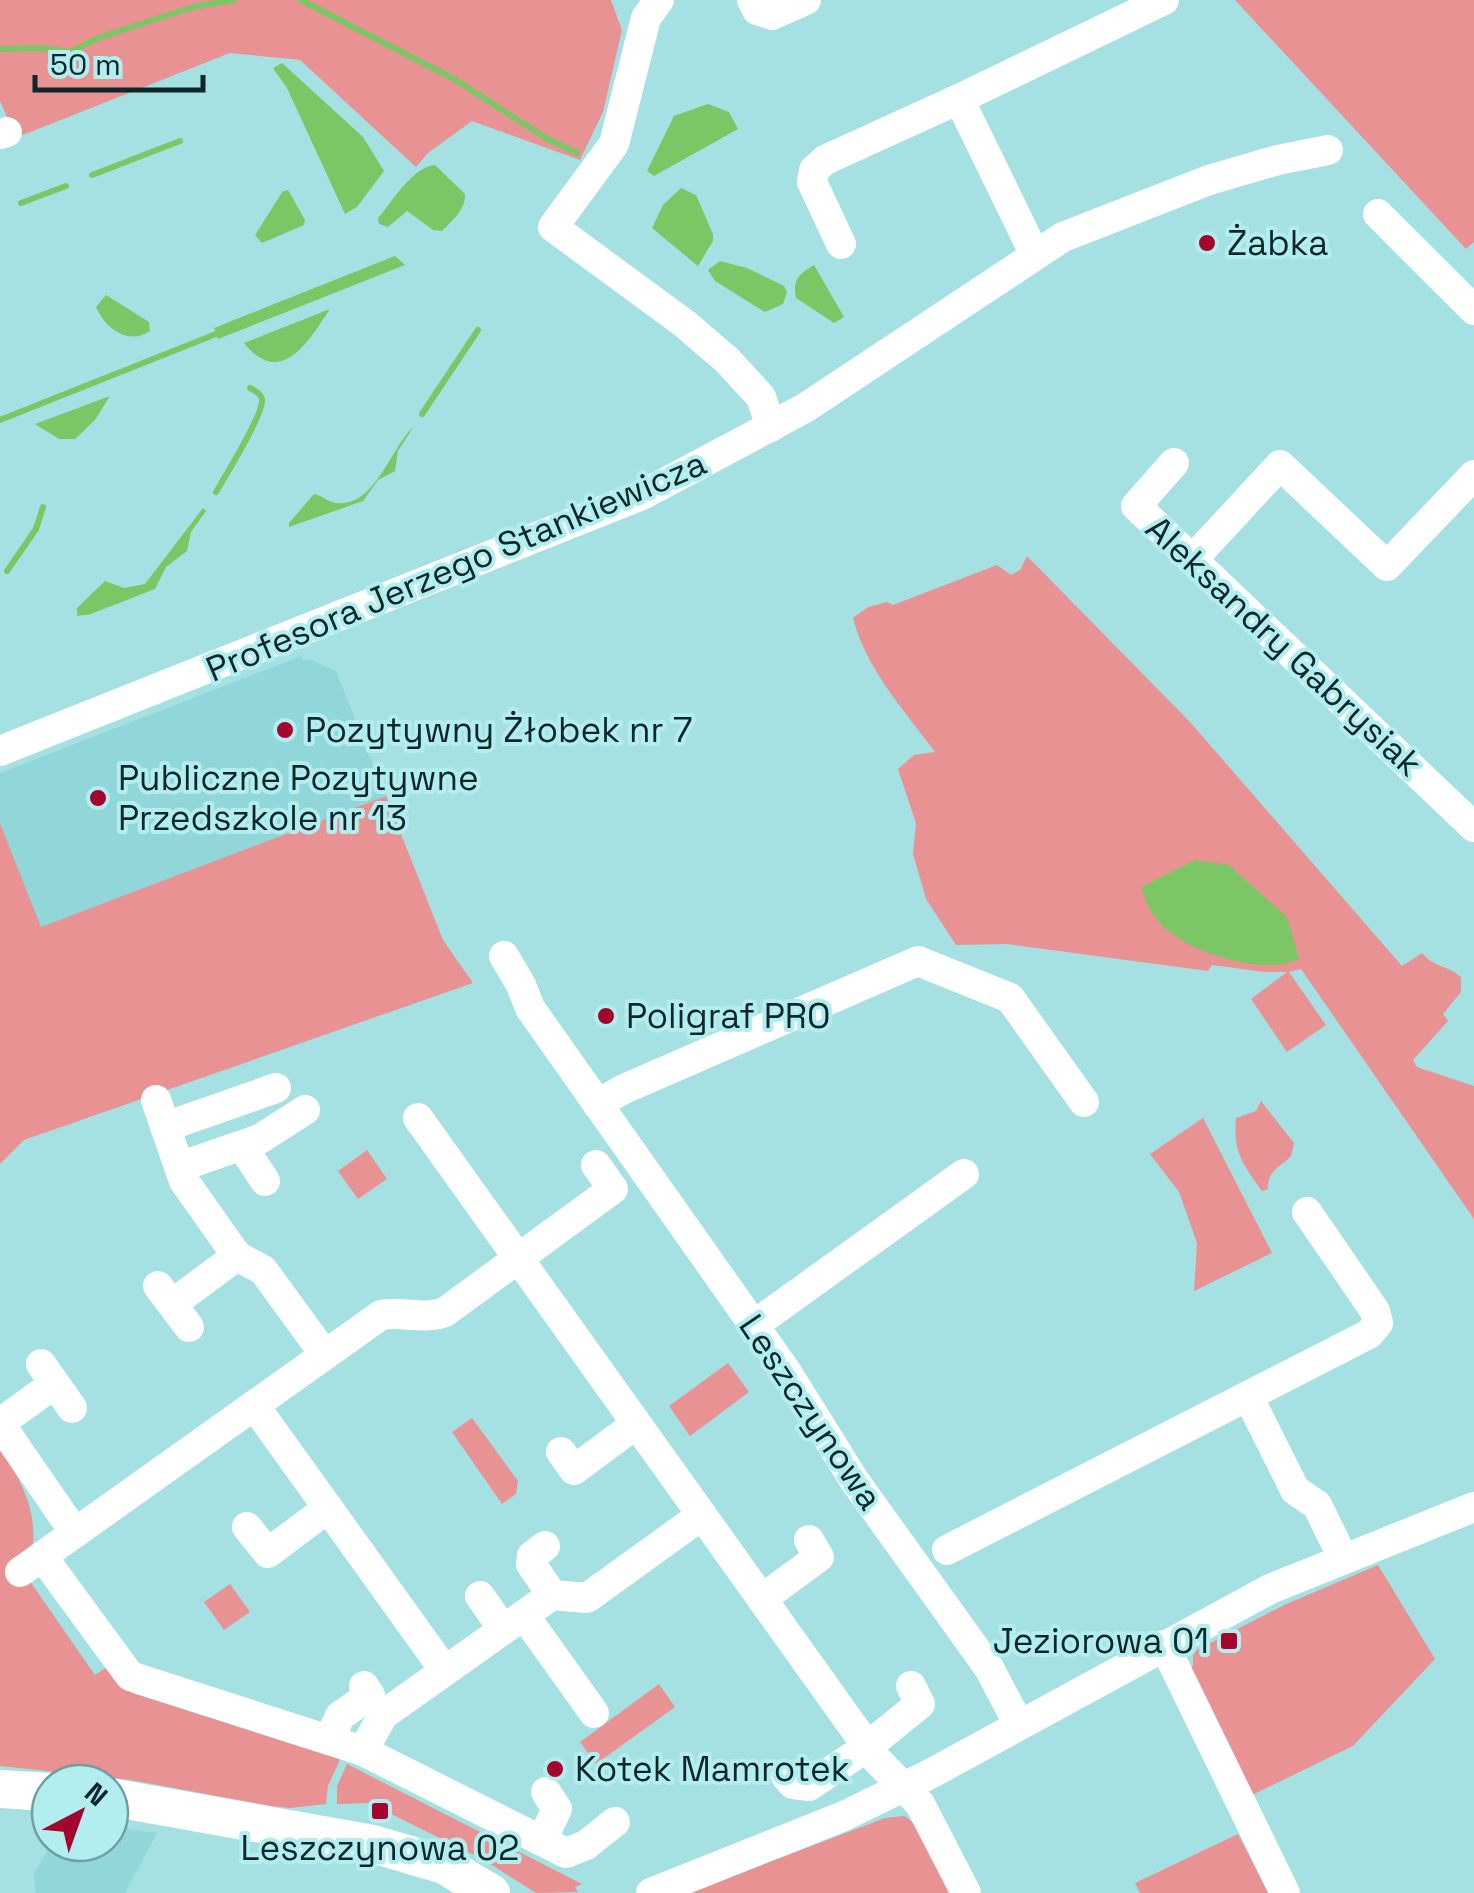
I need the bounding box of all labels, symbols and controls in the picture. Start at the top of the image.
scale bar [35,30,202,92]
text: 50 m [50,45,121,84]
place label: Żabka [1227,221,1328,265]
marker: Żabka [1196,232,1218,254]
street label: Profesora Jerzego Stankiewicza [199,440,713,692]
street label: Aleksandry Gabrysiak [1137,506,1432,786]
place label: Pozytywny Żłobek nr 7 [305,708,692,752]
marker: Pozytywny Żłobek nr 7 [274,719,296,741]
place label: Publiczne Pozytywne Przedszkole nr 13 [118,756,479,840]
marker: Publiczne Pozytywne Przedszkole nr 13 [87,787,109,809]
place label: Poligraf PRO [626,994,830,1038]
marker: Poligraf PRO [595,1005,617,1027]
street label: Leszczynowa [729,1306,893,1518]
place label: Jeziorowa 01 [993,1619,1209,1663]
marker: Jeziorowa 01 [1218,1630,1240,1652]
place label: Kotek Mamrotek [575,1747,850,1791]
marker: Kotek Mamrotek [544,1758,566,1780]
north arrow [30,1763,130,1863]
text: N [78,1774,115,1814]
marker: Leszczynowa 02 [369,1800,391,1822]
place label: Leszczynowa 02 [241,1826,519,1870]

